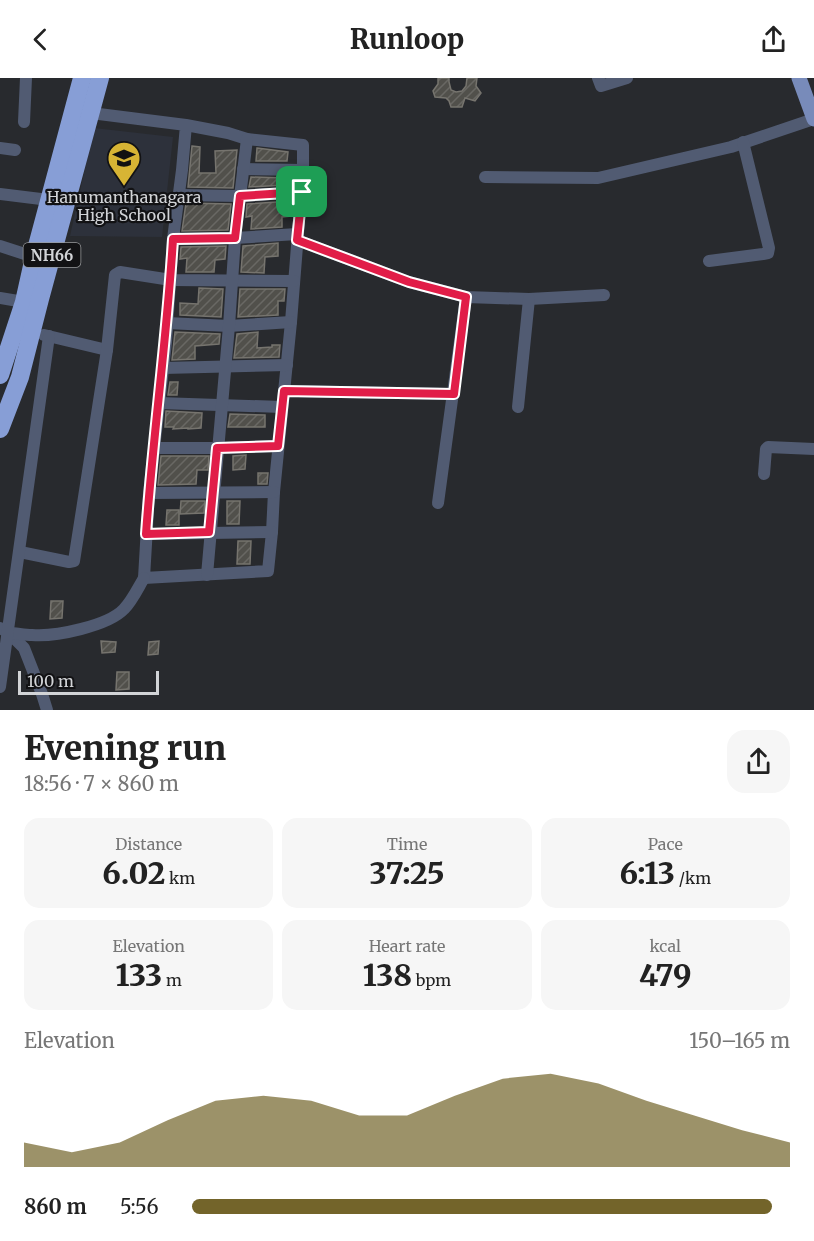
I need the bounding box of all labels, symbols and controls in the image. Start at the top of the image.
text: Runloop [350,22,464,56]
icon: back [24,23,57,56]
icon: share [757,23,790,56]
school or university icon: Hanumanthanagara High School [106,140,142,187]
pin [276,166,327,217]
icon: arrive [285,175,318,208]
place label: Hanumanthanagara High School [47,187,202,225]
road number: NH66 [23,243,80,267]
scale bar [18,668,159,696]
text: 100 m [27,671,74,691]
text: Evening run [24,728,226,769]
button: share [727,730,790,793]
text: 18:56 · 7 × 860 m [24,771,179,796]
text: Distance [115,834,182,854]
text: Time [387,834,427,854]
text: Pace [648,834,683,854]
text: 6.02 [102,854,165,892]
text: 37:25 [370,854,444,892]
text: 6:13 [620,854,675,892]
text: km [165,868,195,888]
text: /km [675,868,711,888]
text: Elevation [112,936,185,956]
text: Heart rate [369,936,445,956]
text: kcal [650,936,681,956]
text: 133 [115,956,162,994]
text: 138 [363,956,412,994]
text: 479 [639,956,692,994]
text: m [162,970,182,990]
text: bpm [412,970,451,990]
text: Elevation [24,1028,115,1053]
text: 150–165 m [689,1028,790,1053]
text: 860 m [24,1194,87,1219]
text: 5:56 [120,1194,159,1219]

